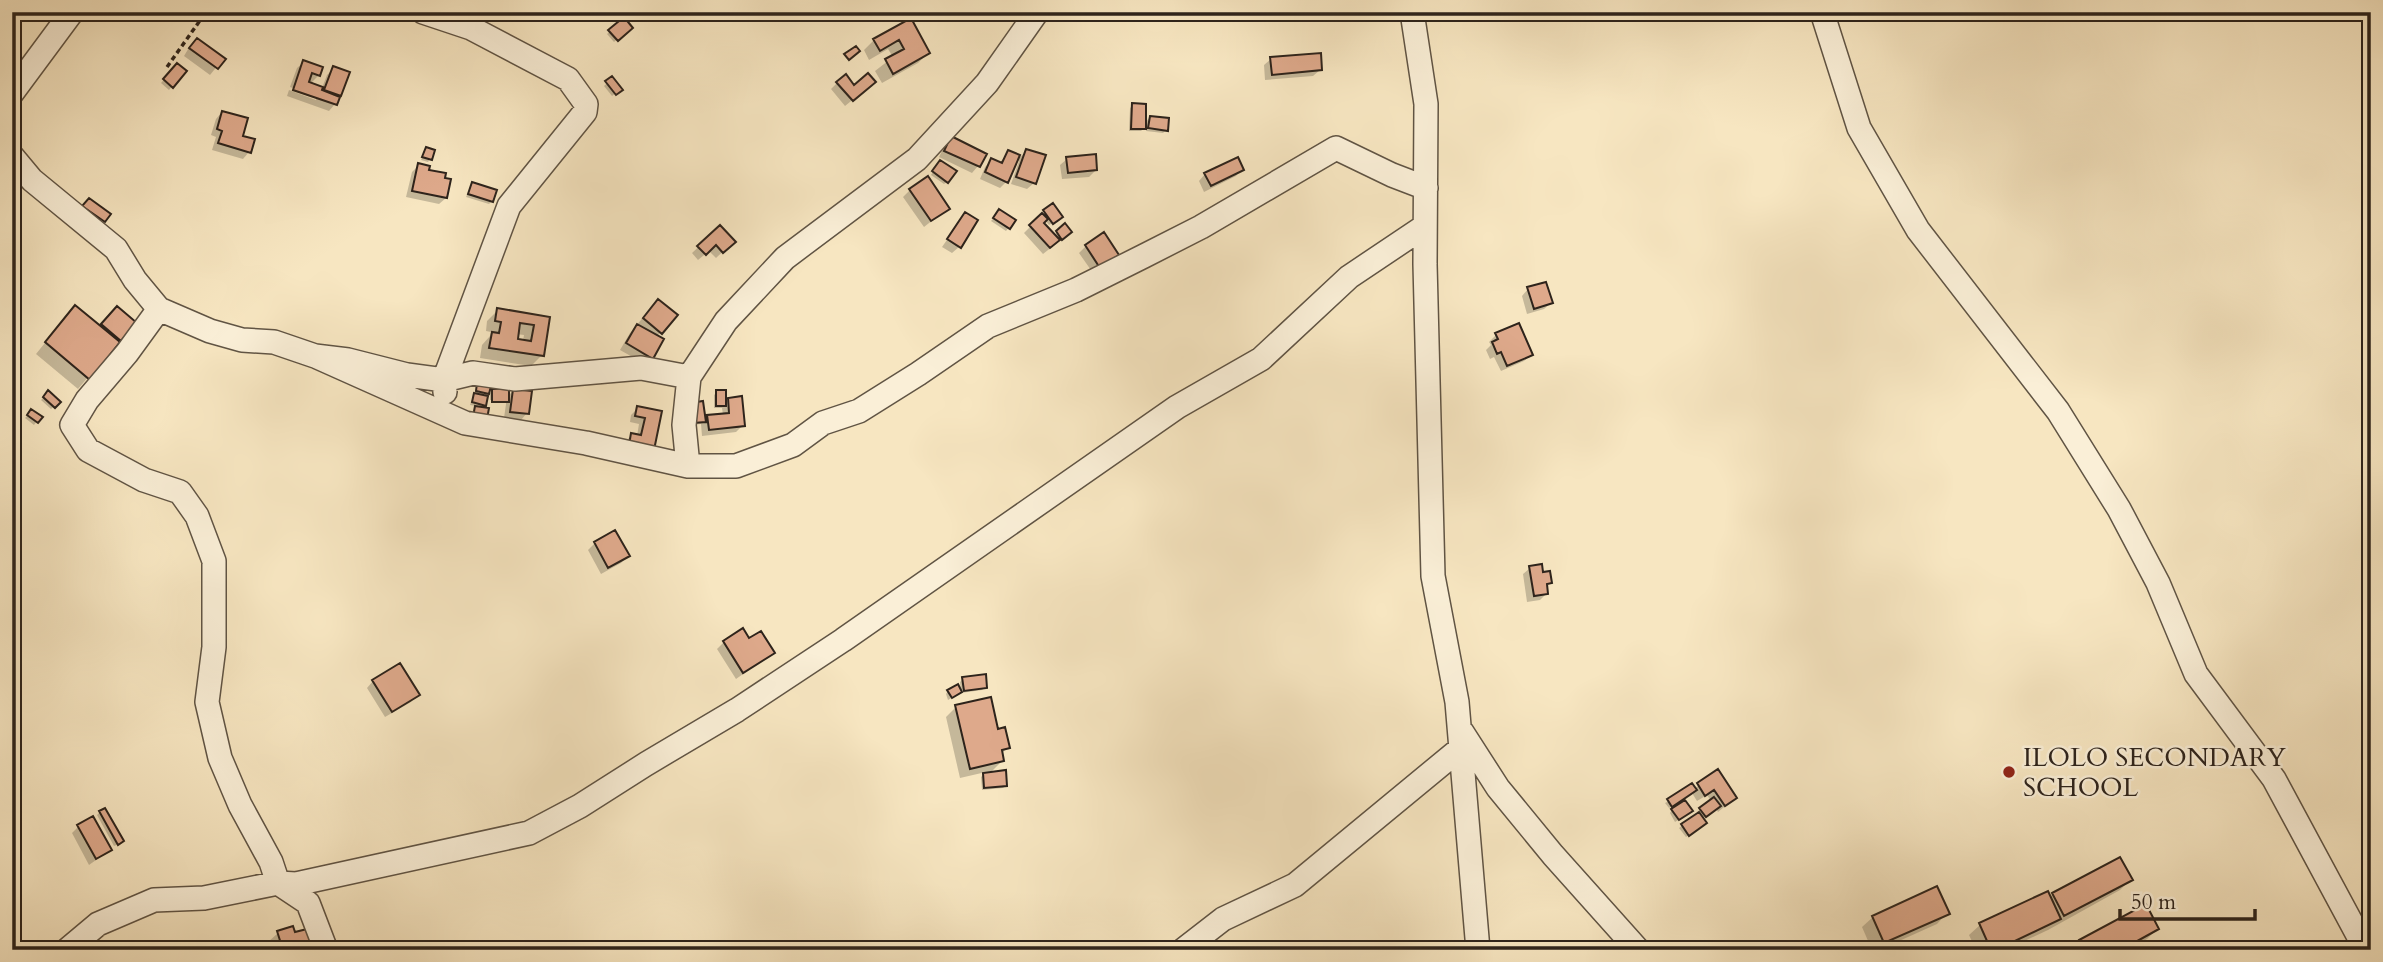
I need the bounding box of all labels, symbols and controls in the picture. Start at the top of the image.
place label: ILOLO SECONDARY SCHOOL [2023,740,2286,805]
marker: ILOLO SECONDARY SCHOOL [2001,764,2017,780]
scale bar [2120,878,2255,922]
text: 50 m [2131,888,2176,917]

